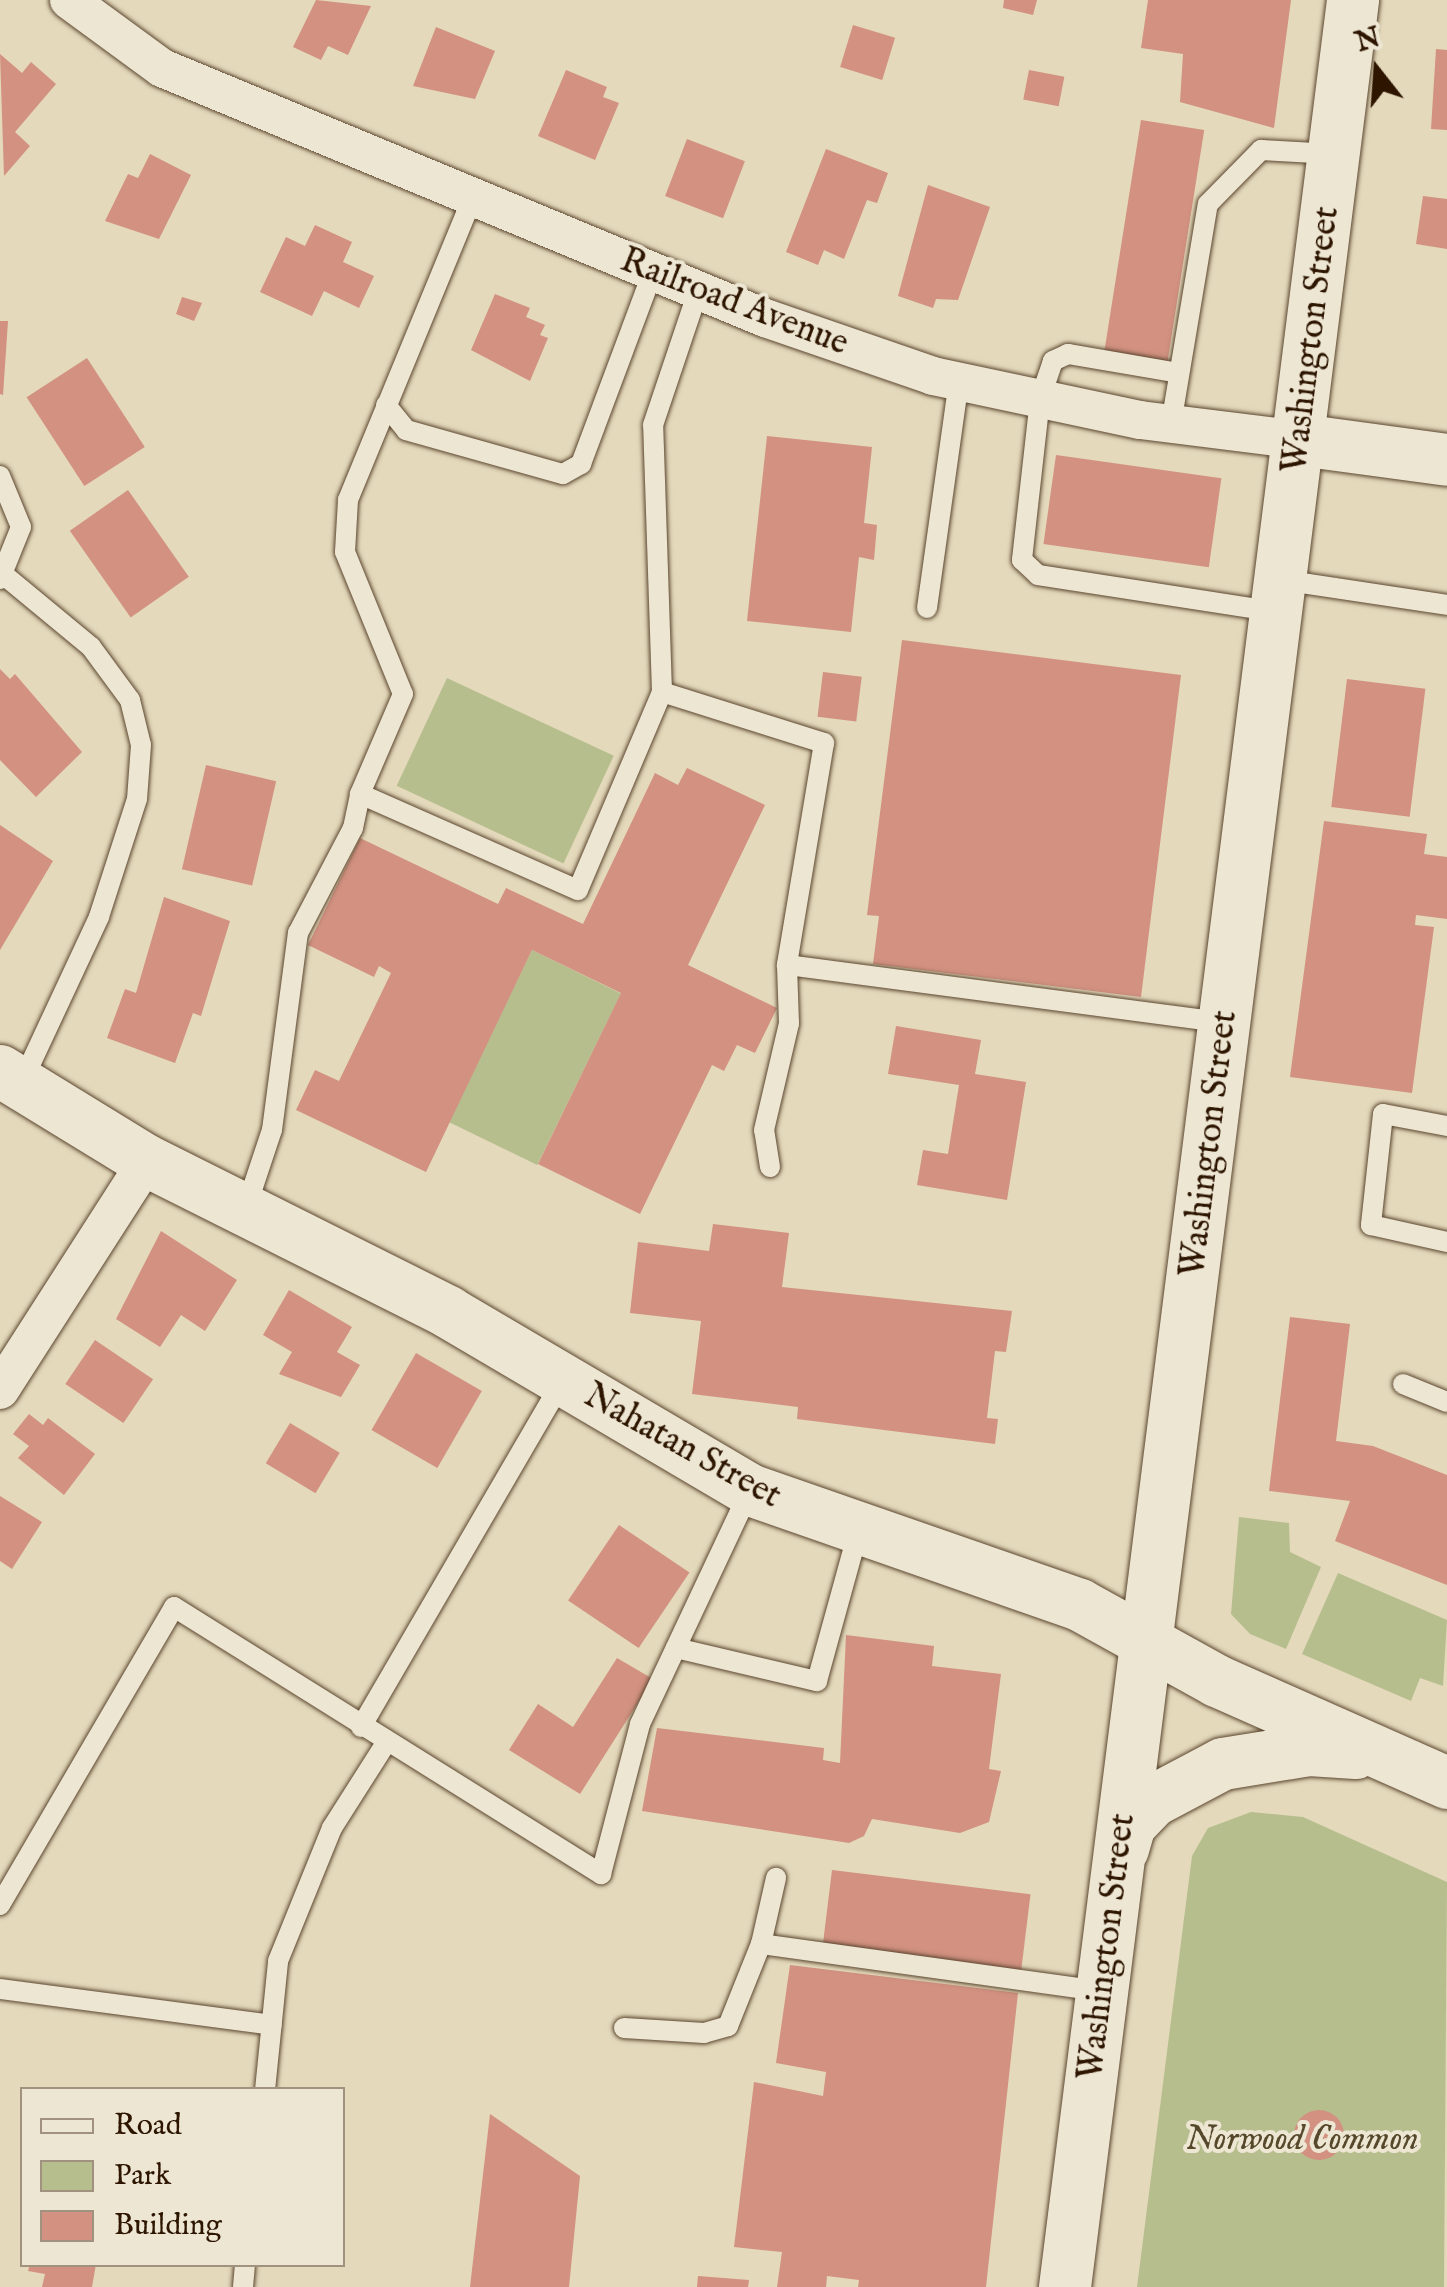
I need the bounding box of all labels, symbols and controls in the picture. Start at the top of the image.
north arrow [1327,20,1427,120]
text: N [1351,21,1385,61]
street label: Washington Street [1275,204,1349,476]
street label: Railroad Avenue [614,240,854,366]
street label: Washington Street [1173,1008,1247,1280]
street label: Nahatan Street [576,1376,788,1518]
street label: Washington Street [1071,1811,1145,2083]
legend [20,2087,345,2267]
text: Road [114,2107,182,2145]
park label: Norwood Common [1185,2119,1419,2161]
text: Park [114,2157,171,2195]
text: Building [114,2207,222,2245]

